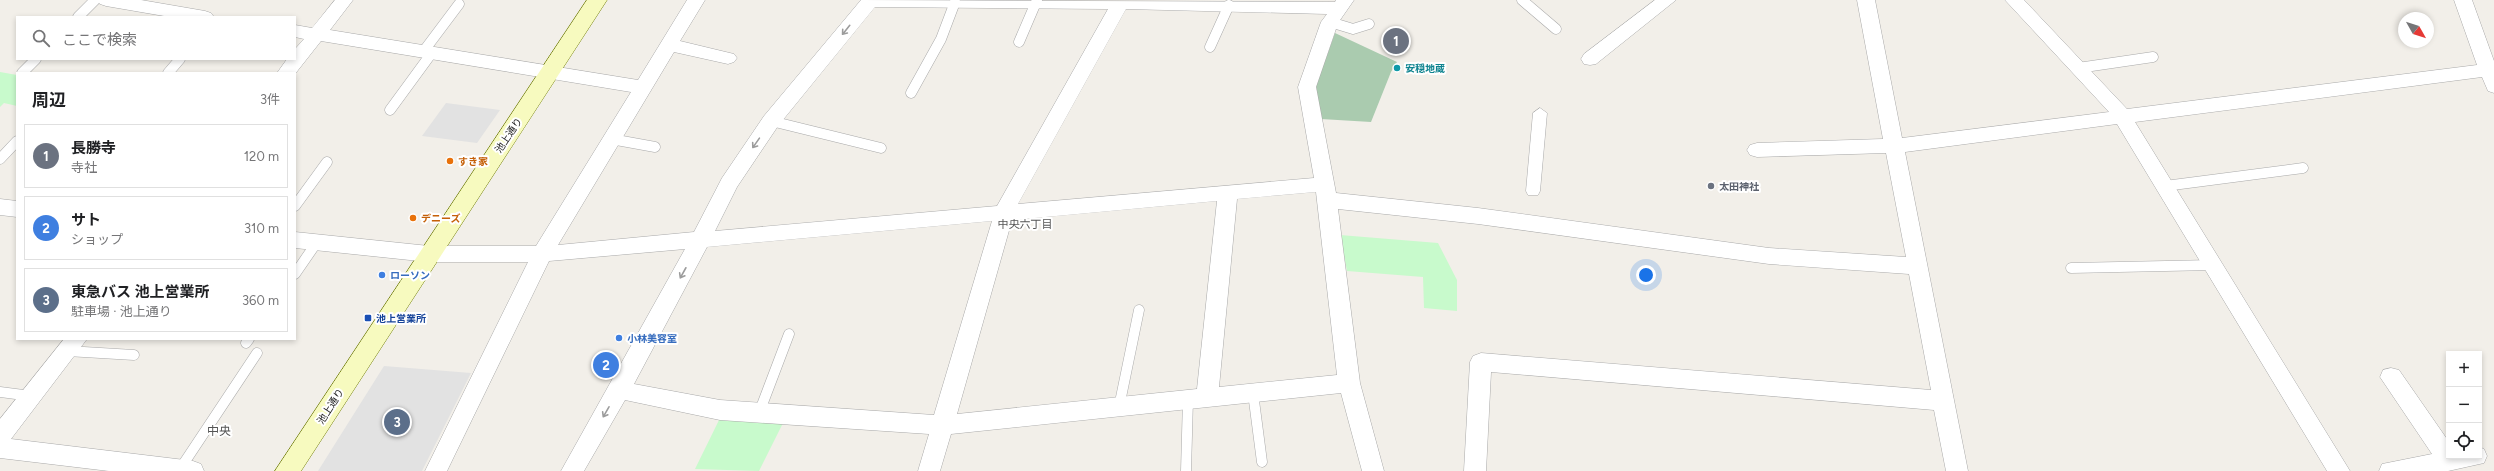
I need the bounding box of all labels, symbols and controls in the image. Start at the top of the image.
north arrow [2398,12,2434,48]
search box [16,16,296,60]
one-way arrow [842,25,850,36]
pin: 1 [1383,26,1409,56]
icon: search [30,27,52,49]
text: ここで検索 [62,31,137,49]
place label: 安穏地蔵 [1405,62,1445,75]
marker: 安穏地蔵 [1392,63,1402,73]
text: 周辺 [32,90,66,110]
text: 3件 [260,92,280,107]
street label: 池上通り [492,115,525,155]
one-way arrow [752,137,760,148]
text: 長勝寺 [71,139,116,157]
text: 1 [43,149,49,164]
text: 120 m [244,149,279,164]
place label: すき家 [458,155,488,168]
marker: すき家 [445,156,455,166]
text: 寺社 [71,160,97,175]
place label: 太田神社 [1719,180,1760,193]
marker: 太田神社 [1706,181,1716,191]
text: サト [71,211,101,229]
place label: デニーズ [421,212,461,225]
marker: デニーズ [408,213,418,223]
district label: 中央六丁目 [998,218,1053,231]
text: 2 [42,221,50,236]
text: 310 m [244,221,279,236]
text: ショップ [71,232,123,247]
your location [1636,265,1656,285]
one-way arrow [678,267,686,279]
place label: ローソン [390,269,430,282]
marker: ローソン [377,270,387,280]
text: 東急バス 池上営業所 [71,283,210,301]
text: 3 [42,293,50,308]
text: 360 m [242,293,279,308]
text: 駐車場 · 池上通り [71,304,172,319]
place label: 池上営業所 [376,312,426,325]
marker: 池上営業所 [363,313,373,323]
place label: 小林美容室 [627,332,677,345]
marker: 小林美容室 [614,333,624,343]
pin: 2 [593,350,619,380]
map controls [2446,351,2482,459]
button: + [2446,351,2482,387]
street label: 池上通り [314,386,347,427]
button: − [2446,387,2482,423]
one-way arrow [602,406,610,418]
pin: 3 [384,407,410,437]
button: locate [2446,423,2482,459]
district label: 中央 [207,424,231,438]

